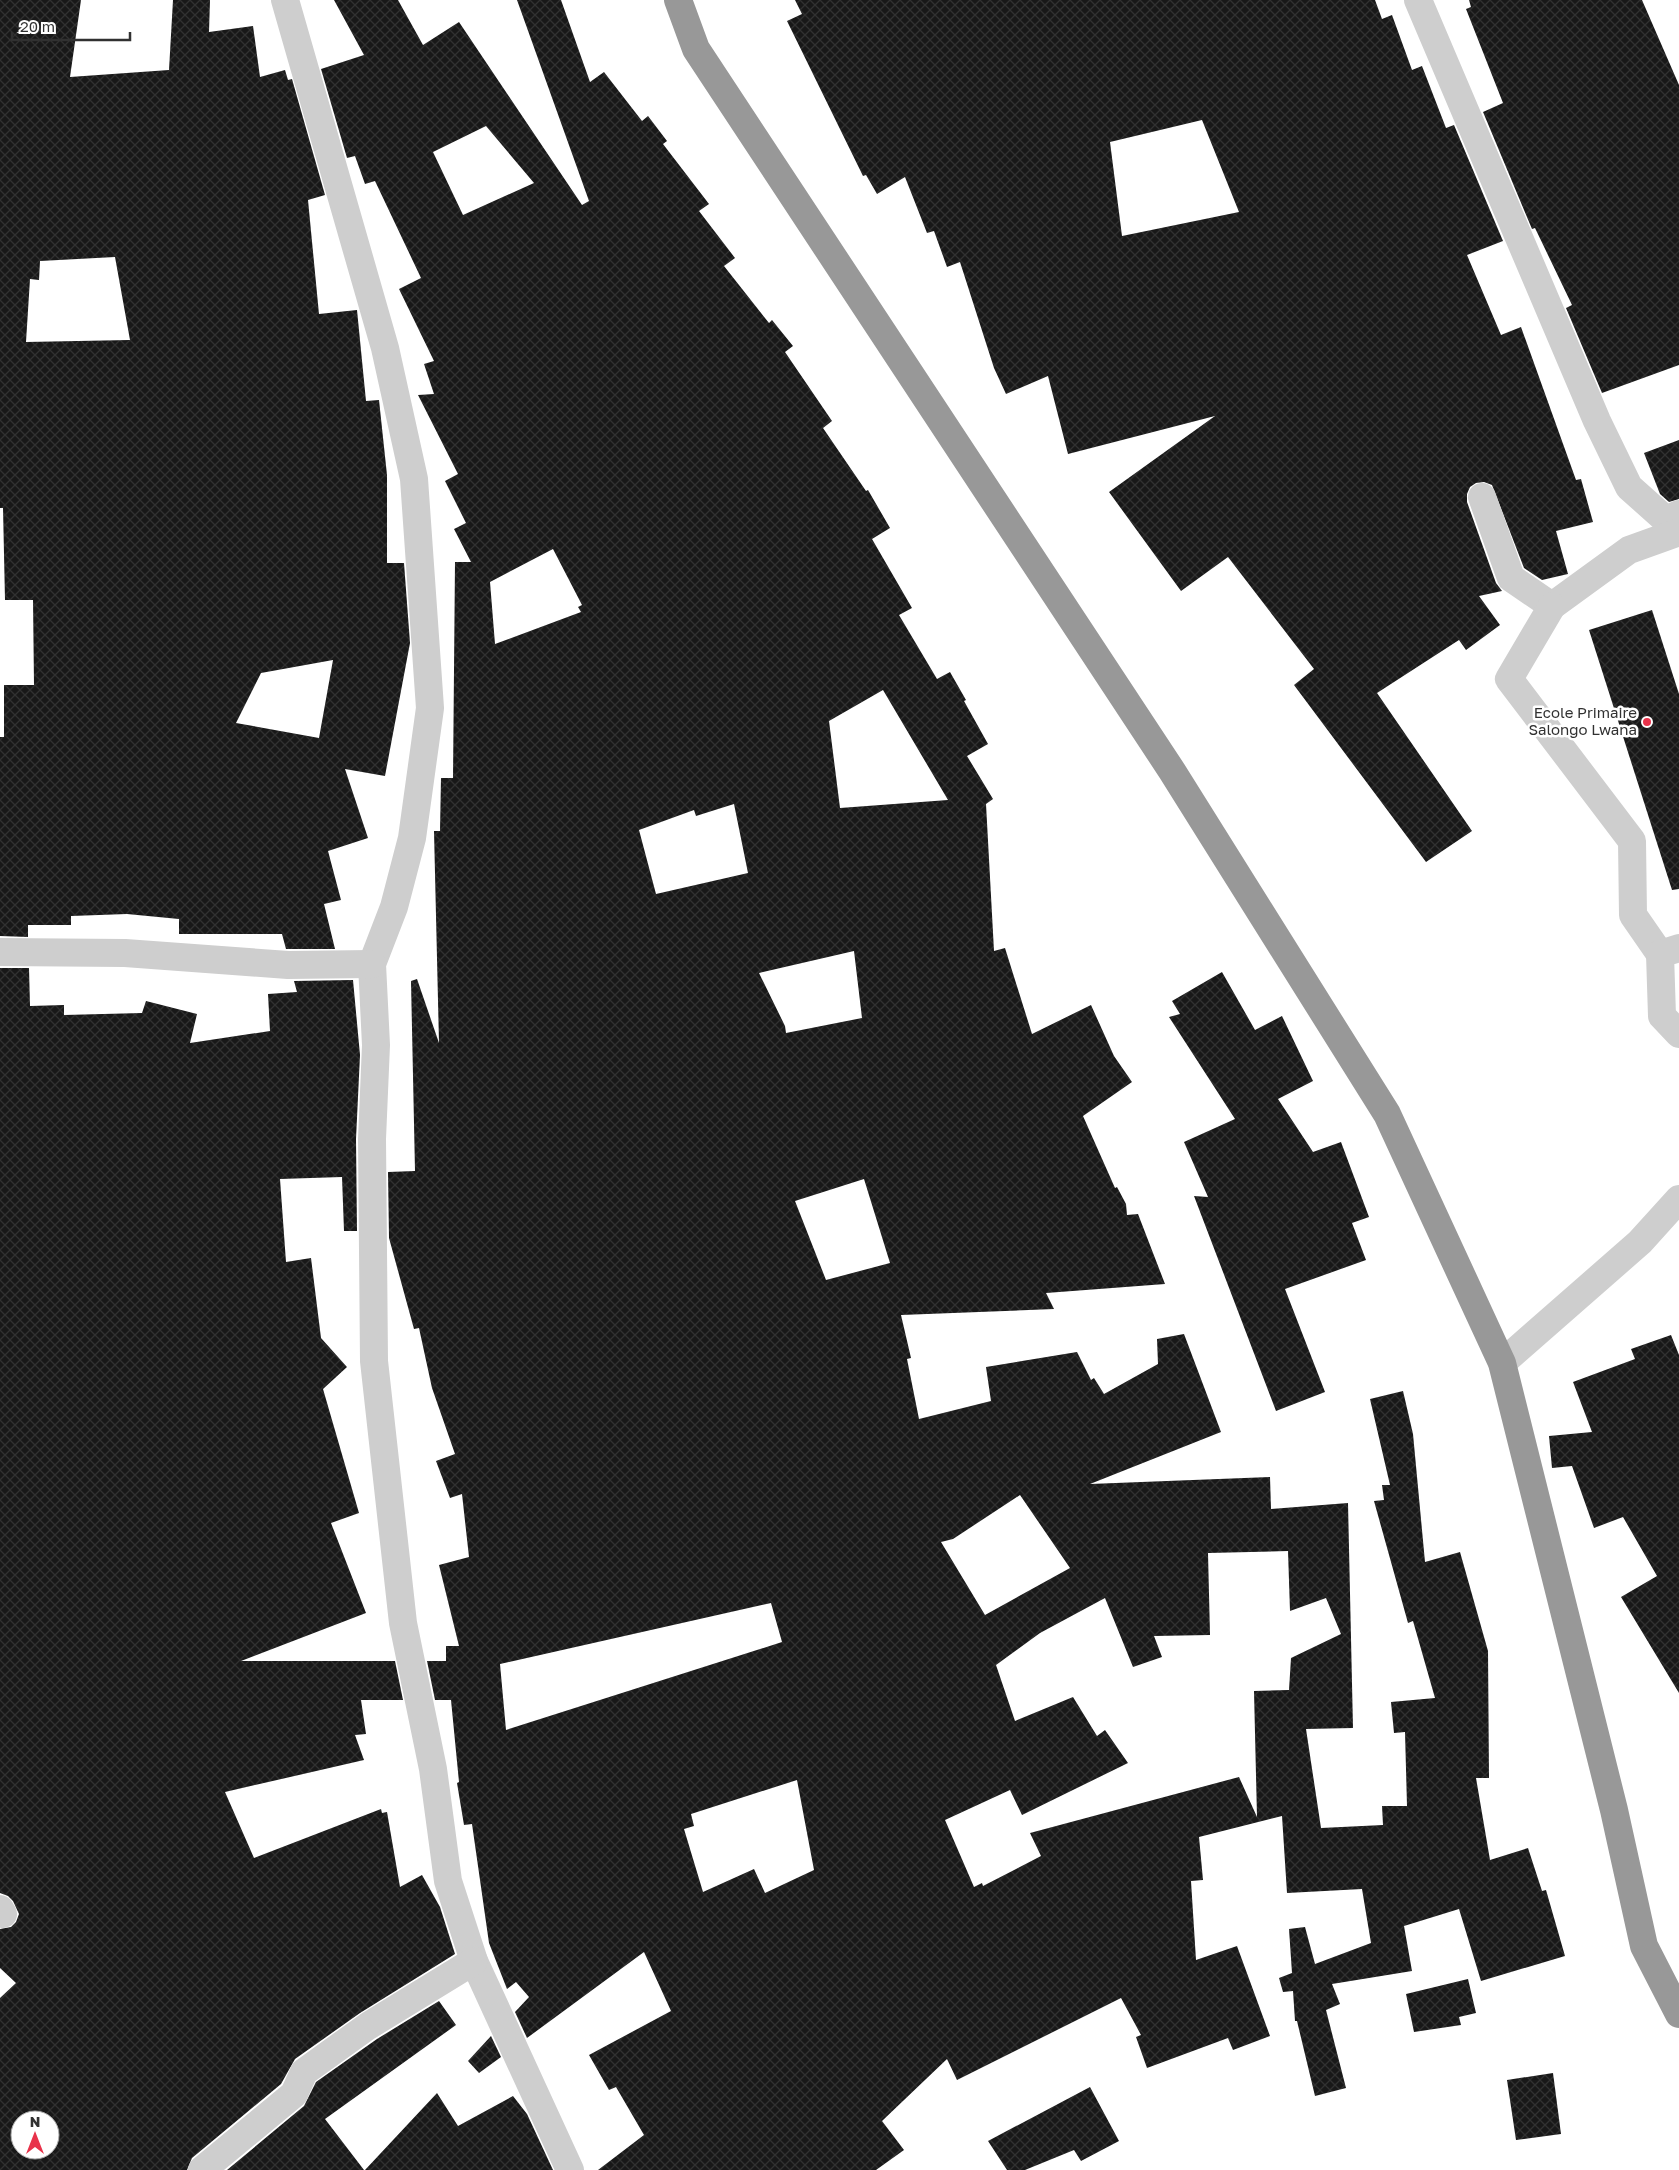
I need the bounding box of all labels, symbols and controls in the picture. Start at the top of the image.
scale bar [12,10,130,42]
text: 20 m [20,17,55,35]
place label: Ecole Primaire Salongo Lwana [1528,703,1637,738]
marker: Ecole Primaire Salongo Lwana [1641,716,1653,728]
north arrow [10,2110,60,2160]
text: N [30,2113,40,2130]

